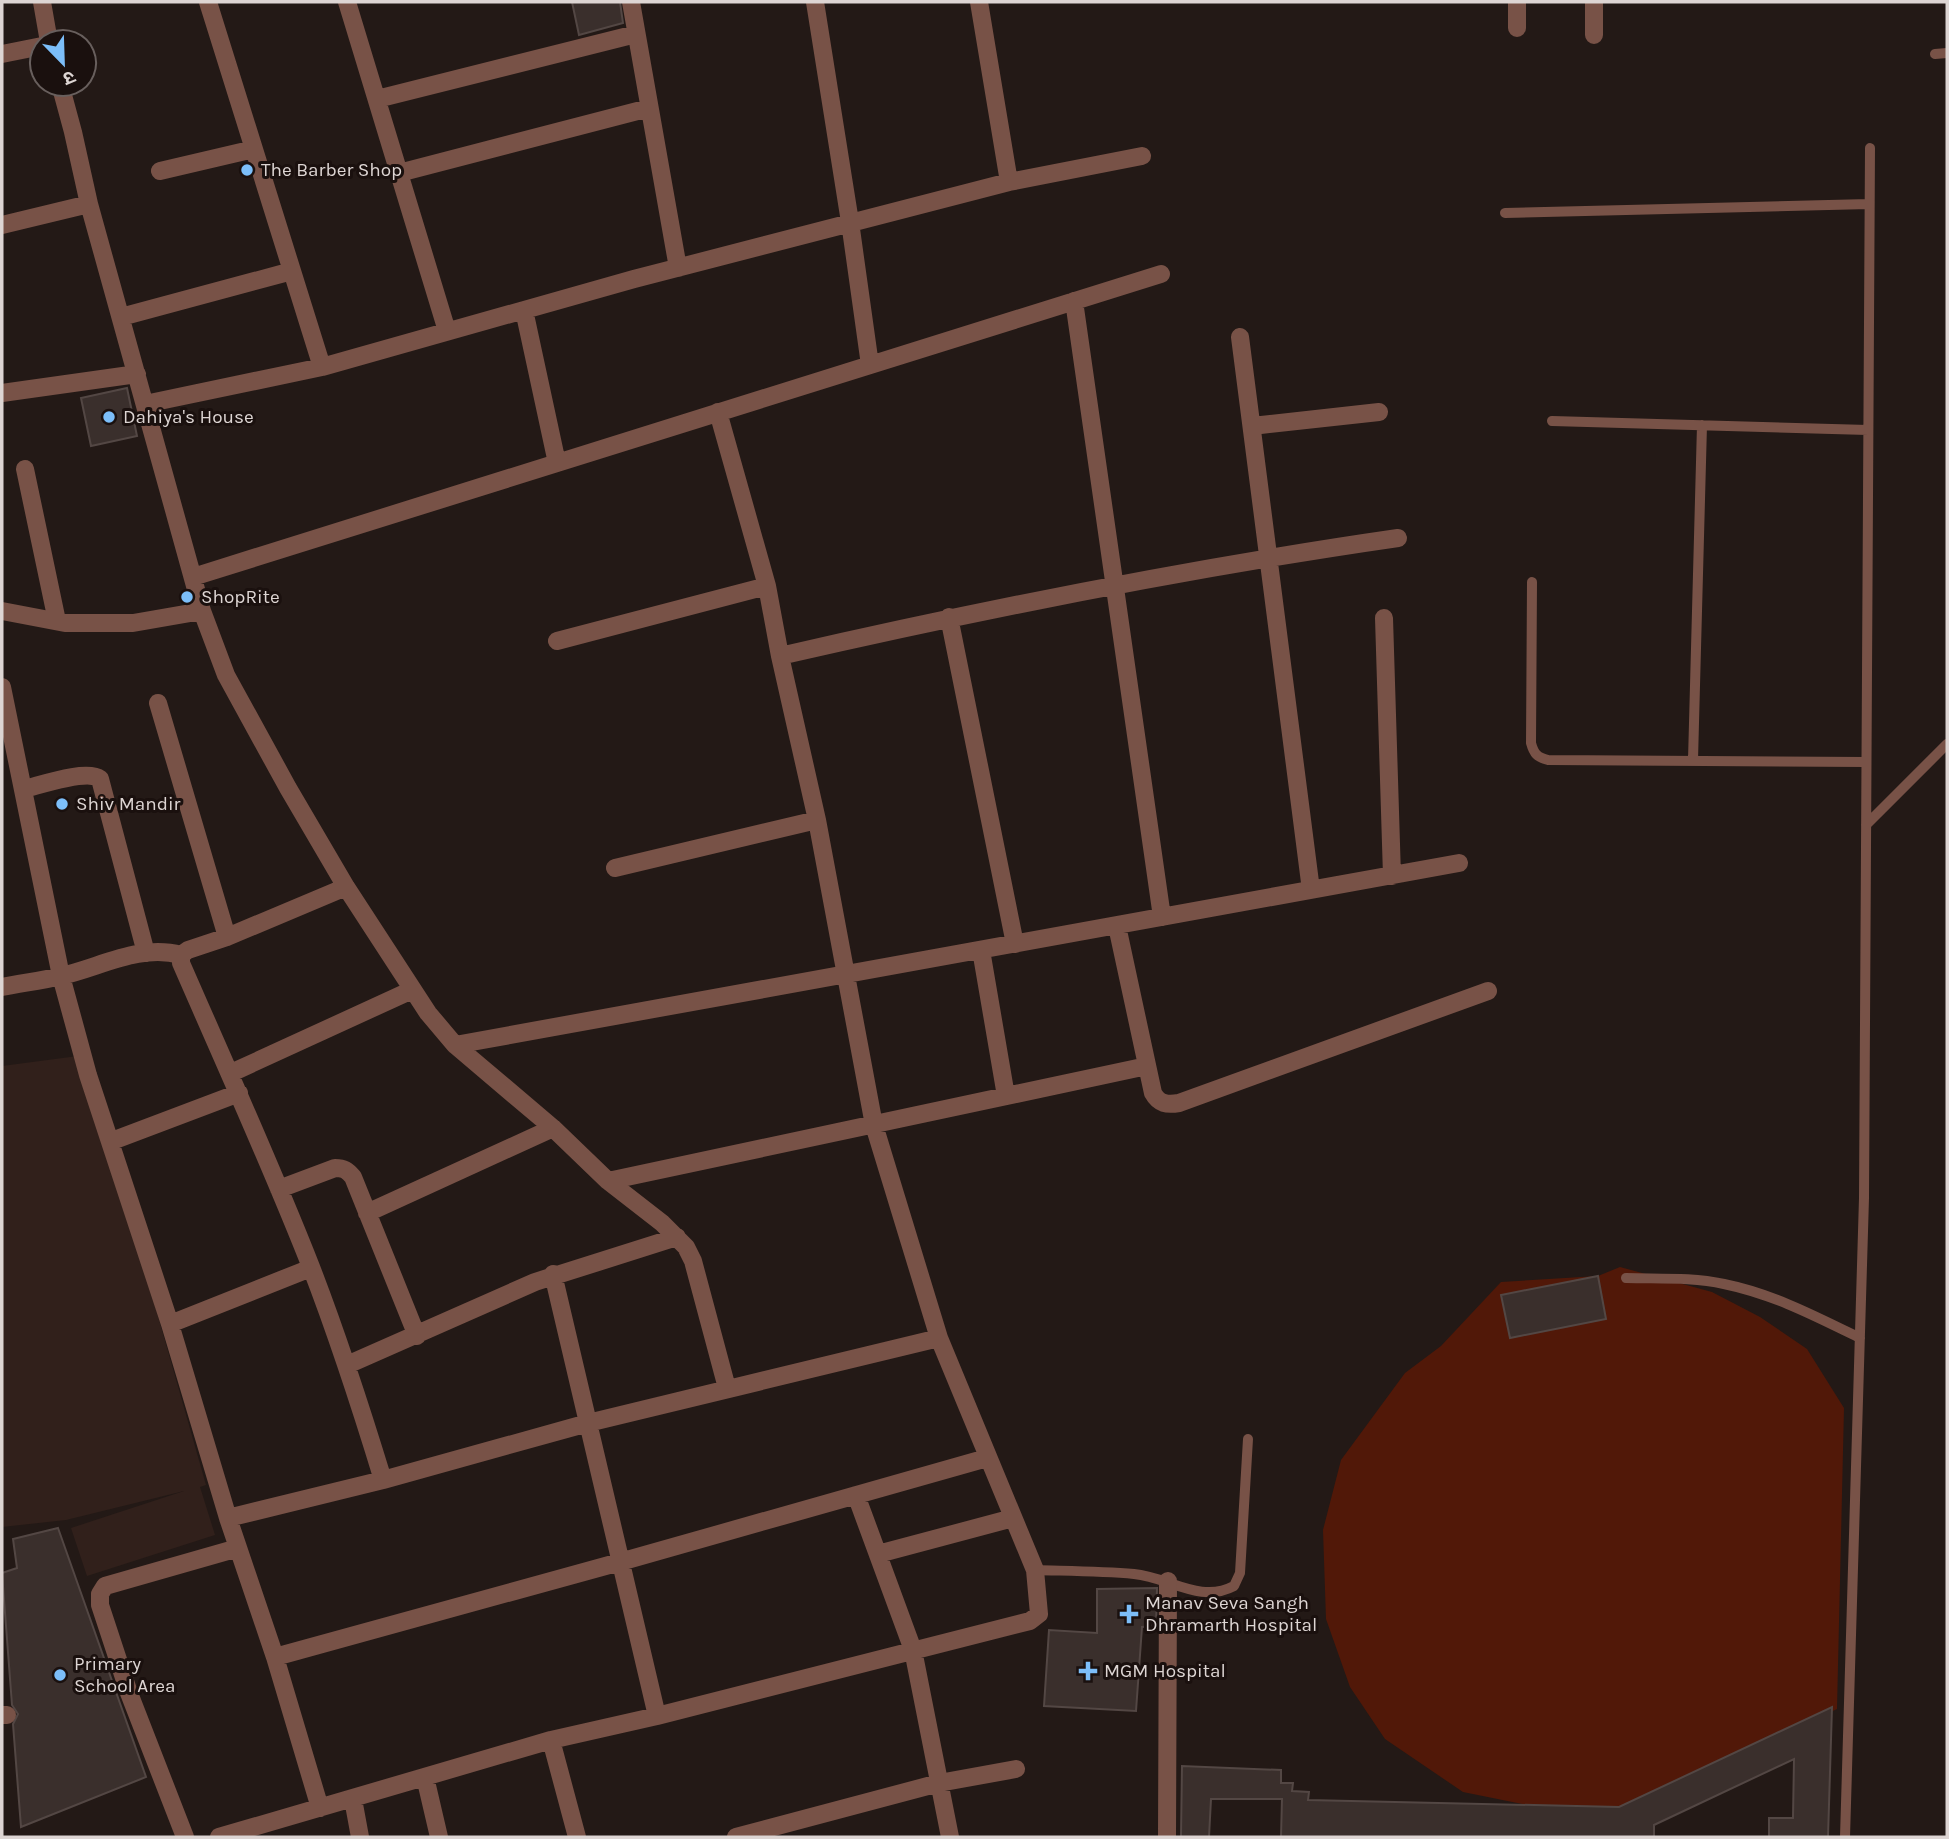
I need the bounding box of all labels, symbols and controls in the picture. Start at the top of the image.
north arrow [28,28,98,98]
text: उ [59,65,79,90]
place label: The Barber Shop [261,159,402,181]
marker: The Barber Shop [239,162,255,178]
place label: Dahiya's House [123,406,254,428]
marker: Dahiya's House [101,409,117,425]
place label: ShopRite [201,586,280,608]
marker: ShopRite [179,589,195,605]
place label: Shiv Mandir [76,793,181,815]
marker: Shiv Mandir [54,796,70,812]
place label: Manav Seva Sangh Dhramarth Hospital [1145,1592,1317,1636]
marker: Manav Seva Sangh Dhramarth Hospital [1119,1604,1139,1624]
place label: Primary School Area [74,1653,175,1697]
place label: MGM Hospital [1104,1660,1226,1682]
marker: MGM Hospital [1078,1661,1098,1681]
marker: Primary School Area [52,1667,68,1683]

